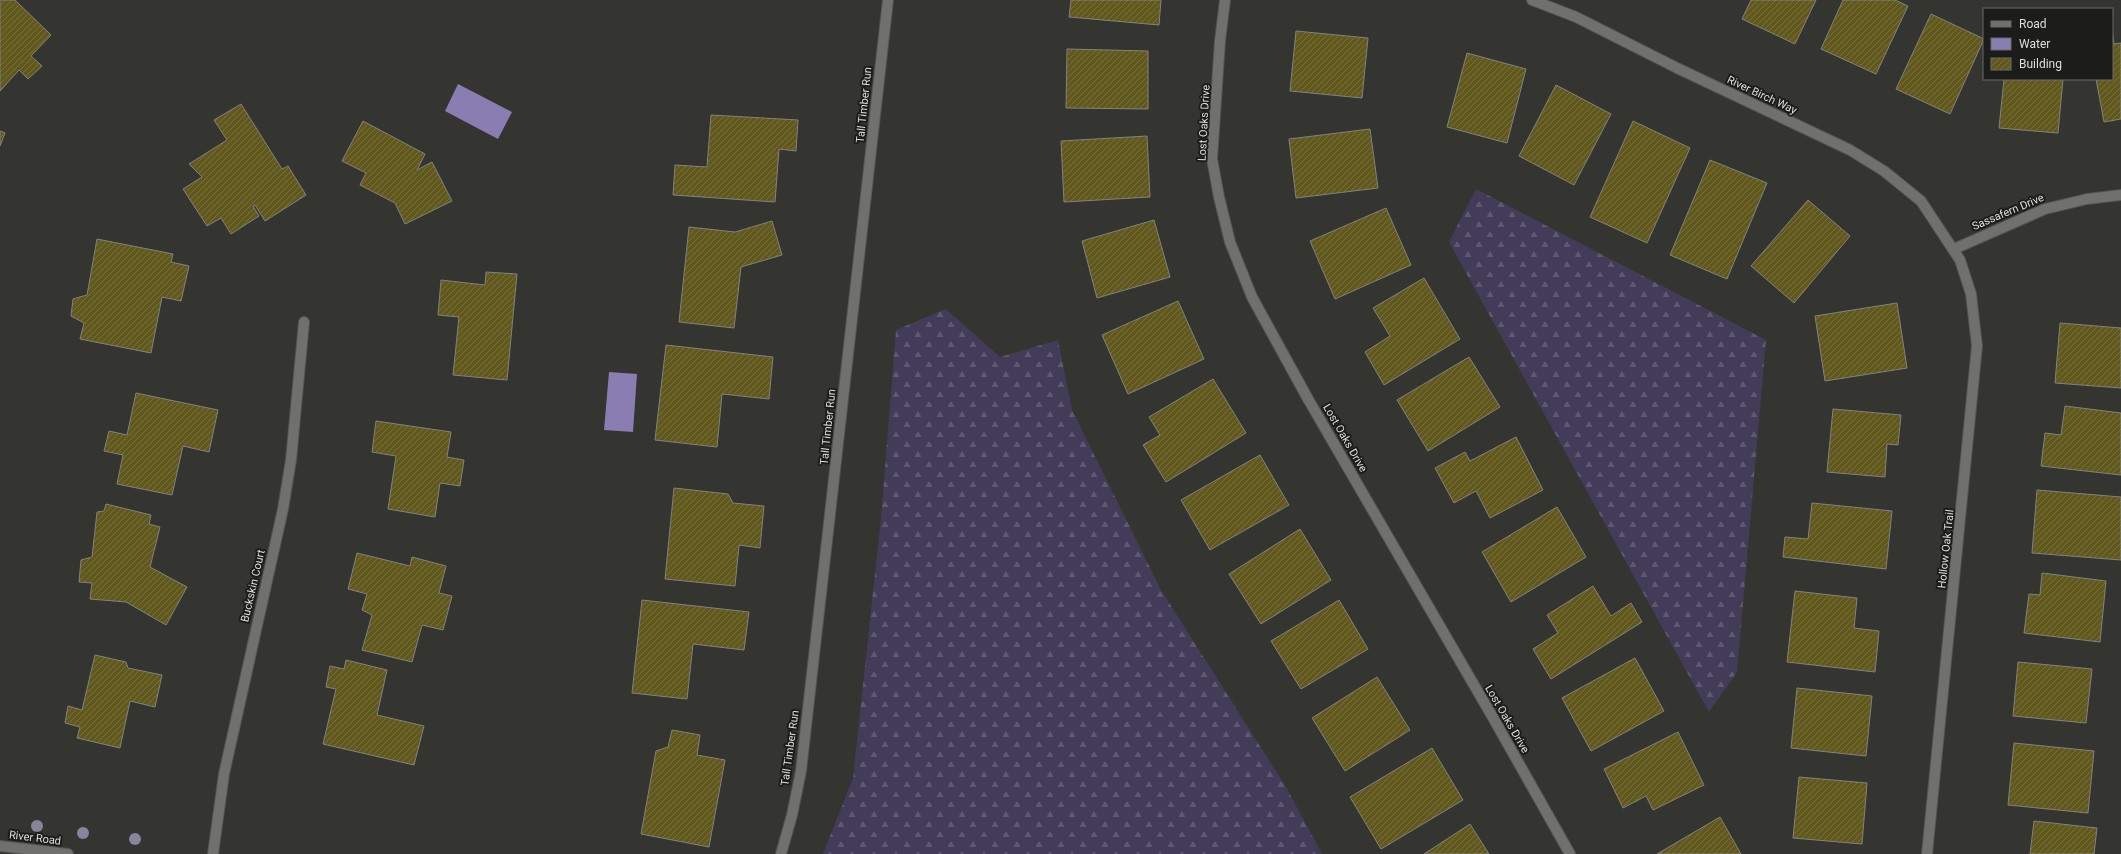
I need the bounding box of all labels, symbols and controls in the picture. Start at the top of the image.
legend [1983,8,2113,80]
text: Road [2019,17,2047,31]
text: Water [2019,37,2050,51]
text: Building [2019,57,2062,71]
street label: Tall Timber Run [854,66,874,144]
street label: River Birch Way [1725,73,1800,117]
street label: Lost Oaks Drive [1196,84,1213,162]
street label: Sassafern Drive [1970,191,2046,233]
street label: Tall Timber Run [818,388,838,466]
street label: Lost Oaks Drive [1320,402,1370,474]
street label: Hollow Oak Trail [1935,509,1957,589]
street label: Buckskin Court [238,548,268,624]
street label: Lost Oaks Drive [1482,683,1532,755]
street label: Tall Timber Run [778,709,802,787]
street label: River Road [8,828,62,848]

